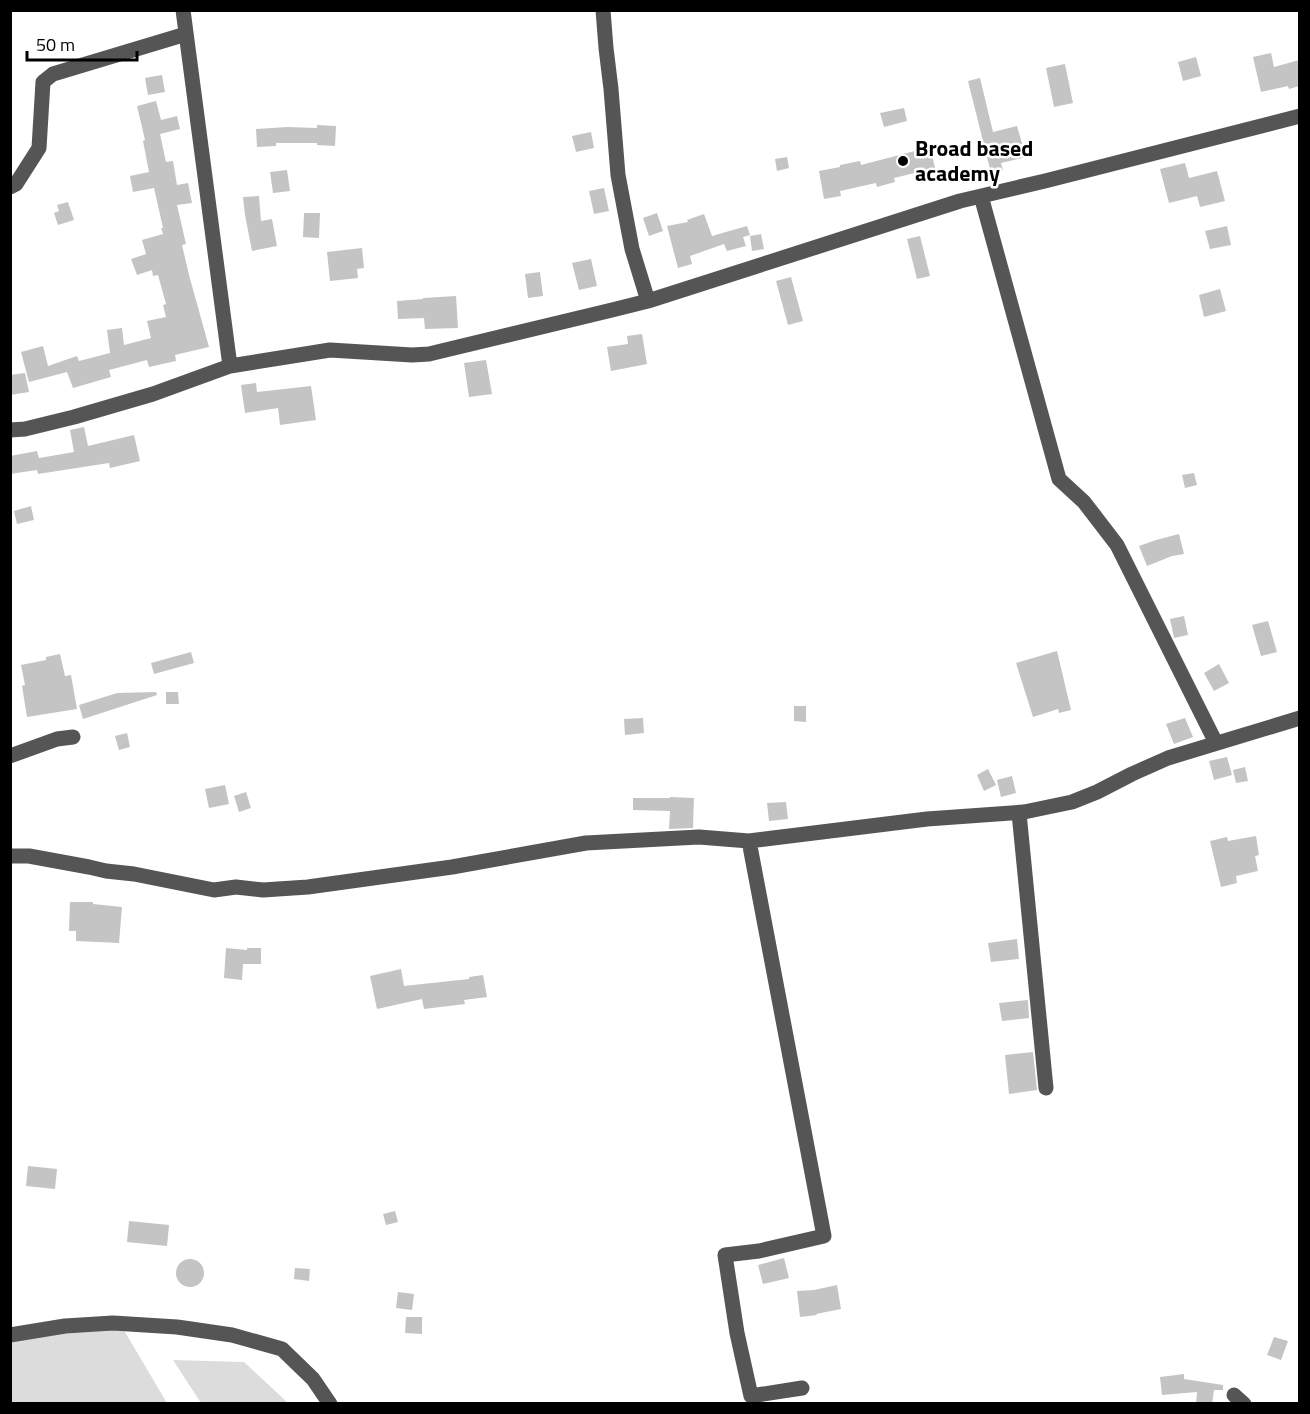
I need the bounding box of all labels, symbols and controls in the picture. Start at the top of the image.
scale bar [27,24,136,62]
text: 50 m [36,31,75,58]
place label: Broad based academy [915,131,1033,190]
marker: Broad based academy [896,154,910,168]

